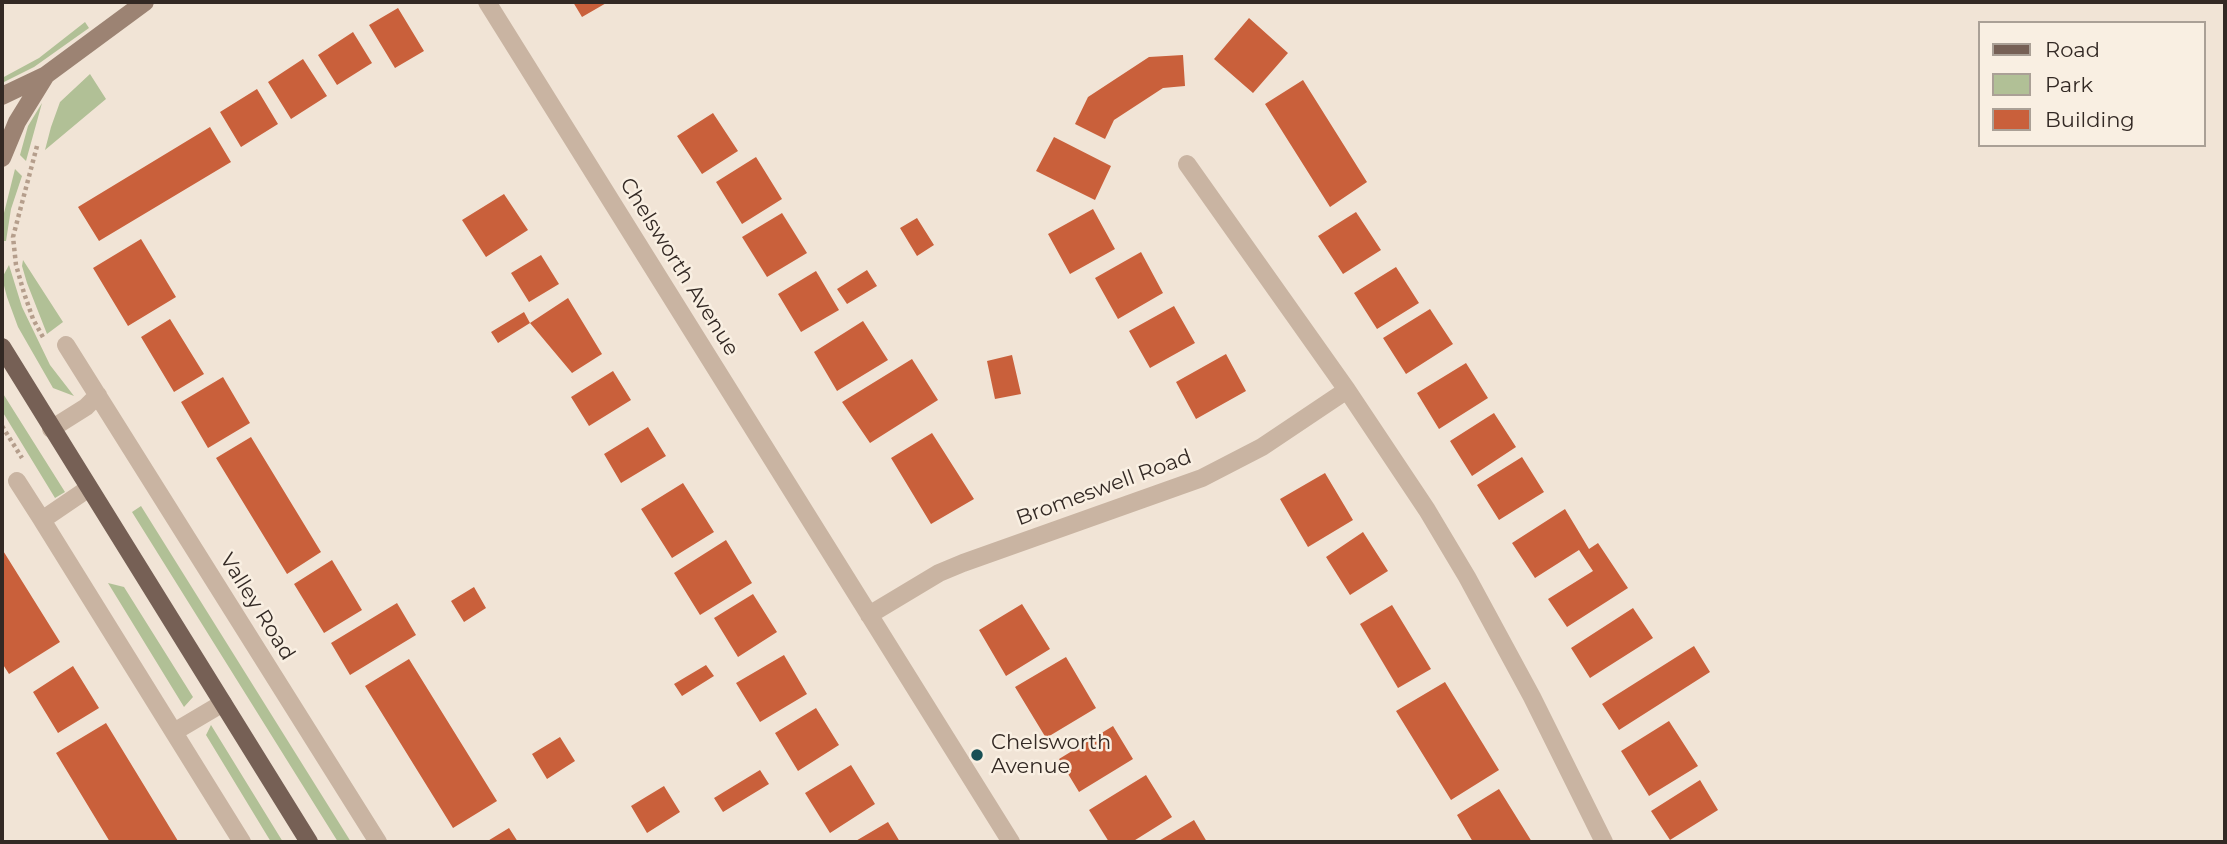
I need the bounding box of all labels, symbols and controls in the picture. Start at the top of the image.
legend [1979,21,2206,147]
text: Road [2045,37,2100,62]
text: Park [2045,72,2093,97]
text: Building [2045,107,2135,132]
street label: Chelsworth Avenue [614,173,744,361]
street label: Bromeswell Road [1013,445,1195,531]
street label: Valley Road [214,549,300,665]
place label: Chelsworth Avenue [991,730,1111,780]
marker: Chelsworth Avenue [969,747,985,763]

